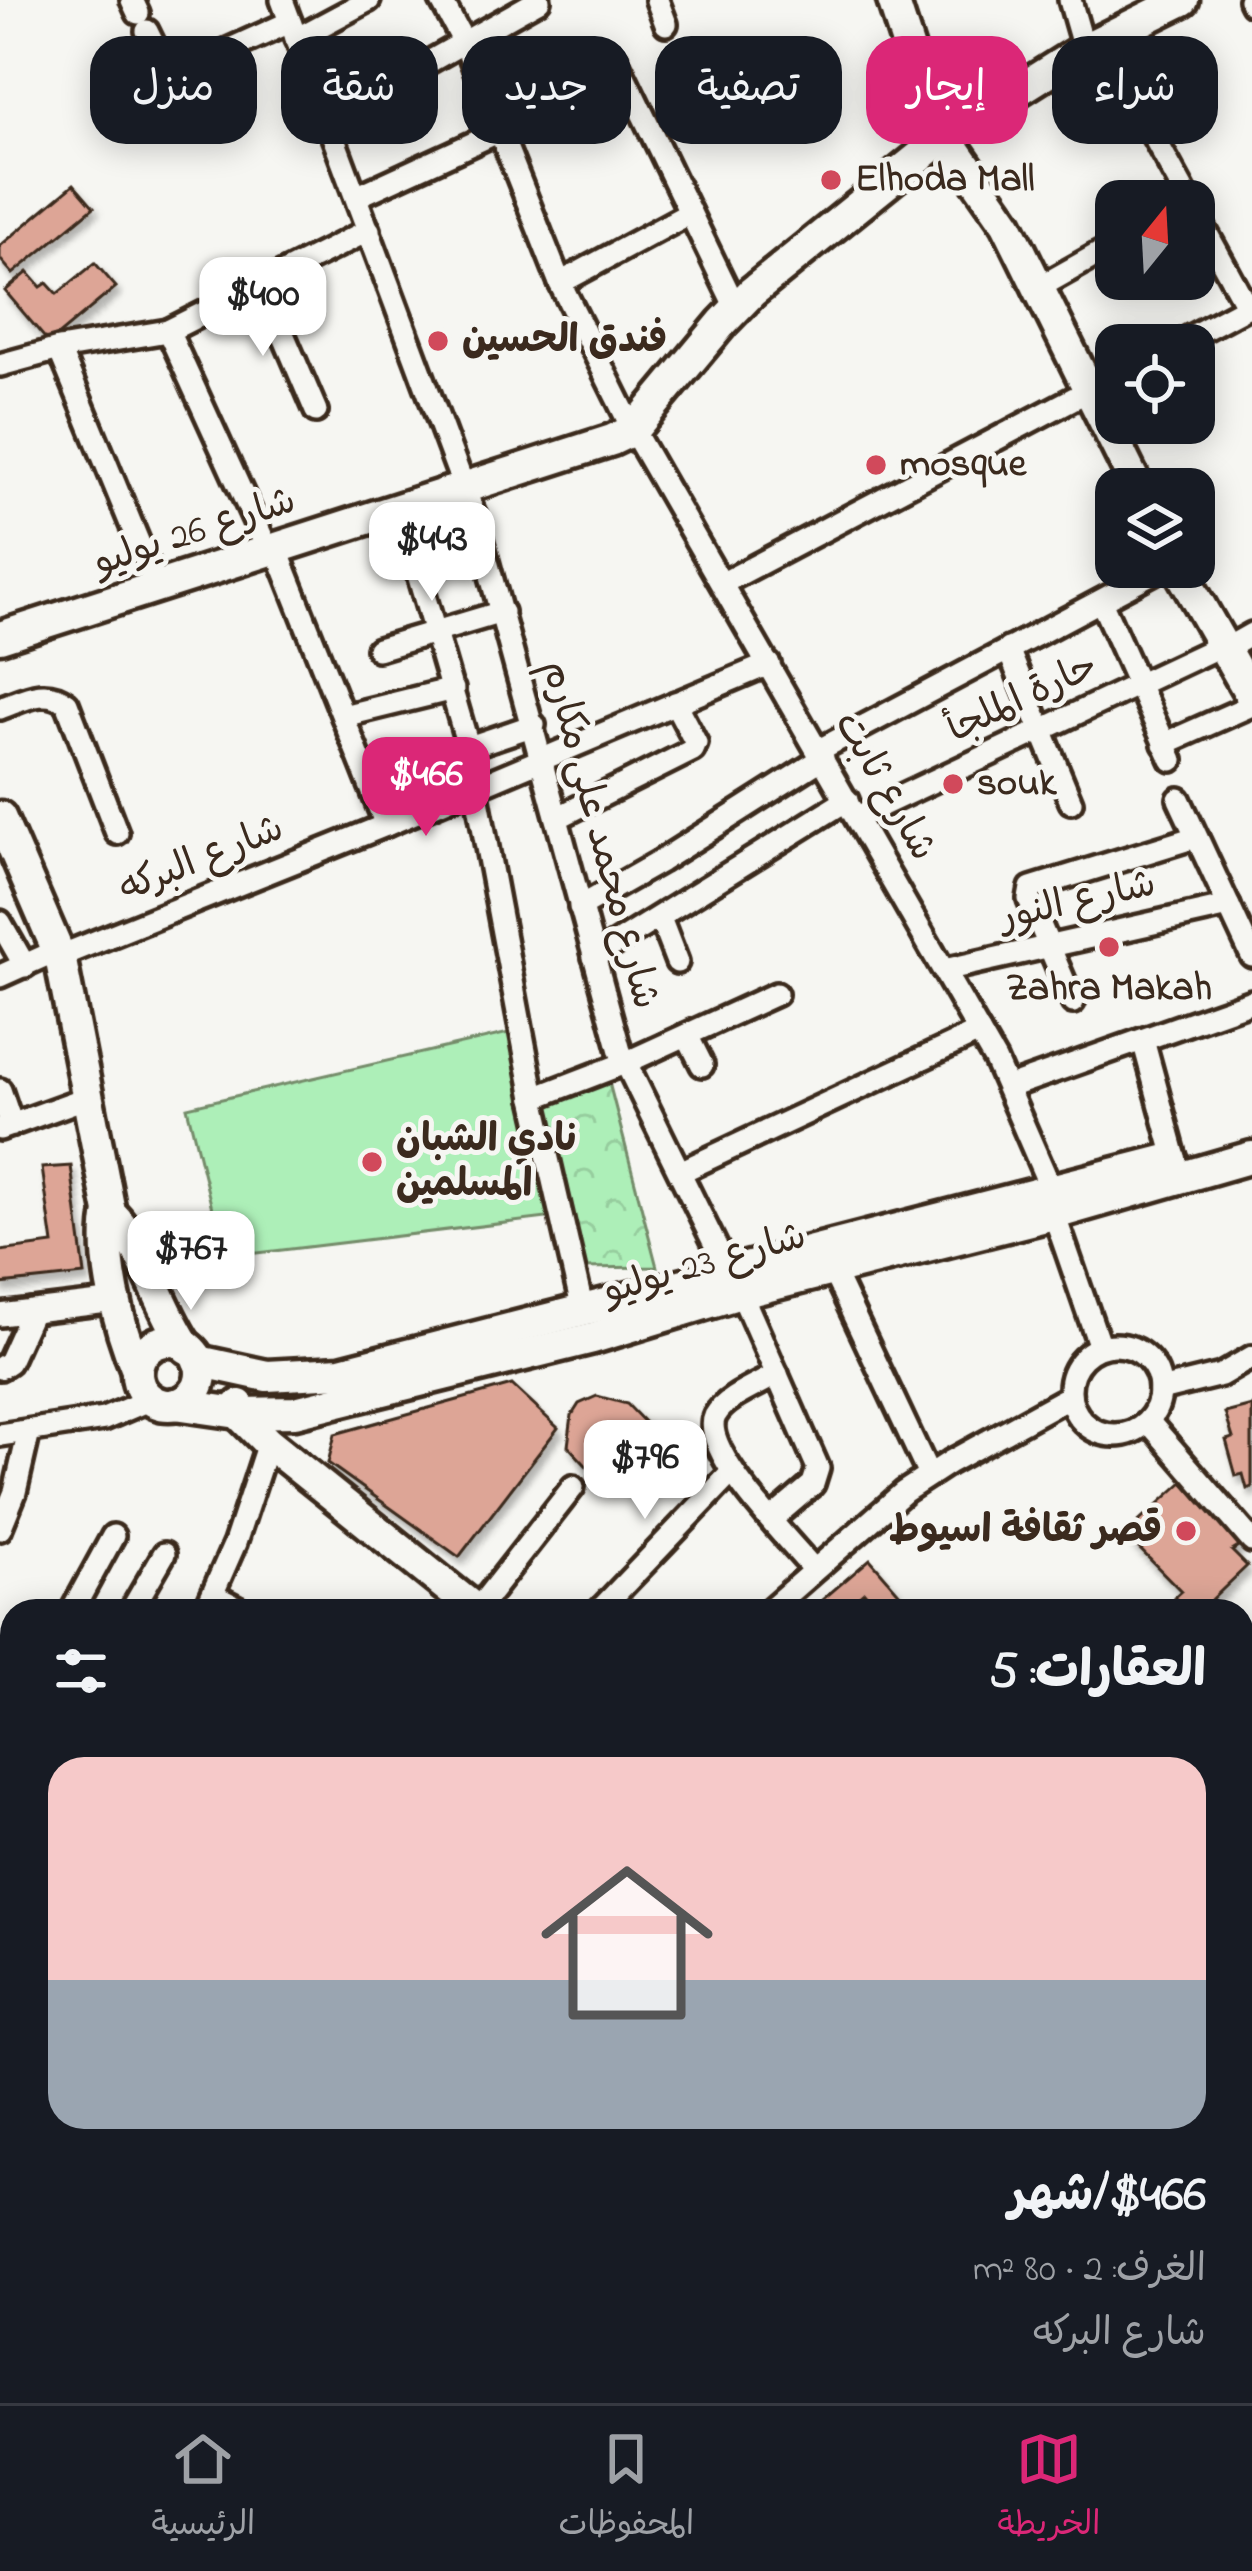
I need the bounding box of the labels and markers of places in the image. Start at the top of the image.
place label: Elhoda Mall [855,152,1035,209]
marker: Elhoda Mall [818,167,844,193]
pin: $400 [192,257,334,359]
place label: فندق الحسين [462,313,667,370]
marker: فندق الحسين [425,328,451,354]
place label: mosque [900,437,1028,494]
marker: mosque [863,452,889,478]
pin: $443 [361,502,503,604]
pin: $466 [355,737,497,839]
place label: souk [977,756,1057,813]
marker: souk [940,771,966,797]
marker: Zahra Makah [1096,934,1122,960]
place label: Zahra Makah [1006,961,1212,1018]
place label: نادي الشبان المسلمين [396,1112,577,1214]
marker: نادي الشبان المسلمين [359,1149,385,1175]
pin: $767 [120,1211,262,1313]
pin: $796 [574,1420,716,1522]
place label: قصر ثقافة اسيوط [889,1503,1162,1560]
marker: قصر ثقافة اسيوط [1173,1518,1199,1544]

